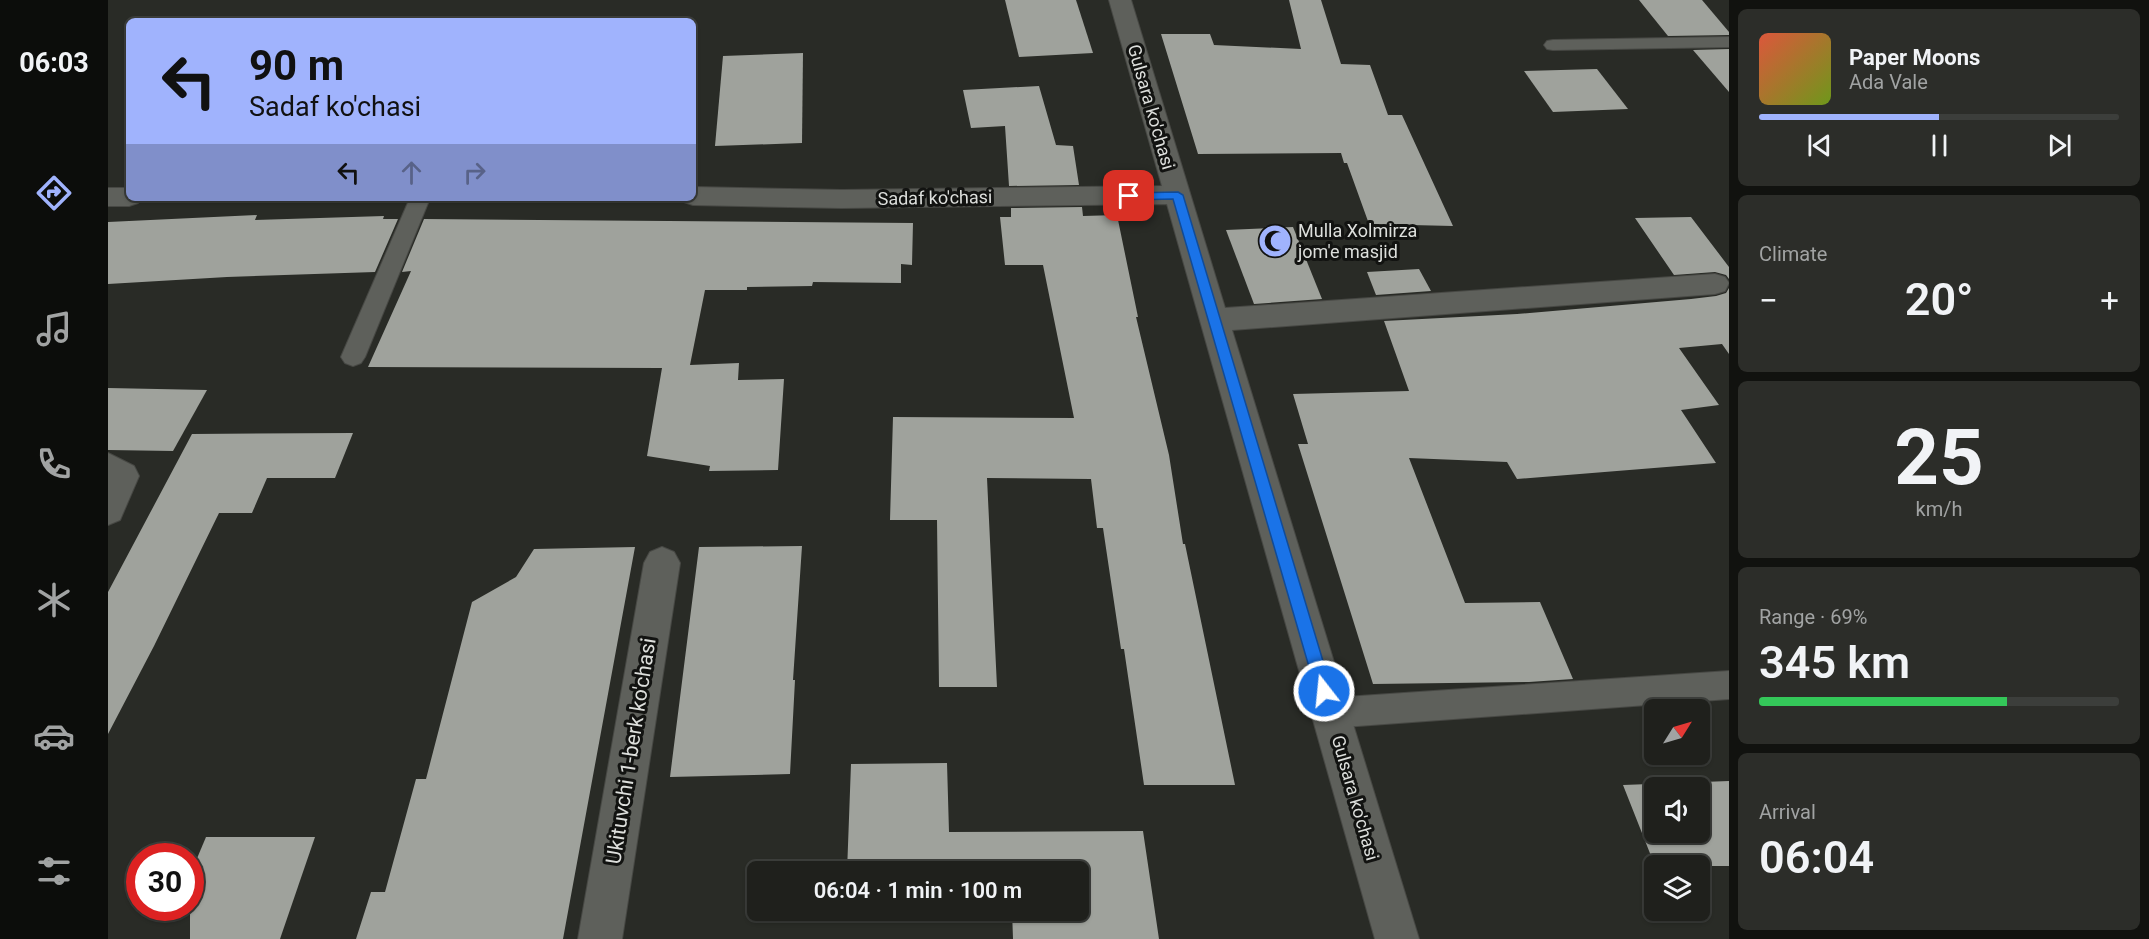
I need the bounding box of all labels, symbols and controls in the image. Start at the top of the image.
text: 90 m [249,41,344,90]
icon: left [150,42,228,120]
street label: Gulsara ko'chasi [1124,42,1179,172]
text: Paper Moons [1849,45,1980,70]
text: 06:03 [19,47,89,79]
text: Ada Vale [1849,70,1928,94]
text: Sadaf ko'chasi [249,91,421,123]
icon: previous [1803,129,1836,162]
icon: pause [1923,129,1956,162]
icon: next [2043,129,2076,162]
icon: left [332,156,365,189]
icon: ahead [395,156,428,189]
icon: right [458,156,491,189]
pin [1103,170,1154,221]
icon: directions [33,172,75,214]
icon: arrive [1112,179,1145,212]
street label: Sadaf ko'chasi [877,186,993,209]
place label: Mulla Xolmirza jom'e masjid [1297,220,1417,262]
mosque icon: Mulla Xolmirza jom'e masjid [1257,223,1293,259]
text: Climate [1759,242,1827,266]
text: 20° [1905,273,1973,326]
text: − [1759,281,1778,320]
text: + [2100,281,2119,320]
icon: music [33,308,75,350]
text: 25 [1894,412,1984,503]
icon: phone [33,443,75,485]
text: km/h [1916,497,1962,521]
icon: climate [33,579,75,621]
text: Range · 69% [1759,605,1867,629]
street label: Ukituvchi 1-berk ko'chasi [601,636,661,866]
text: 345 km [1759,636,1910,689]
position arrow [1292,659,1356,723]
north arrow [1644,699,1710,765]
map controls [1644,699,1710,921]
icon: car [33,715,75,757]
street label: Gulsara ko'chasi [1328,733,1383,863]
button: sound [1644,777,1710,843]
text: Arrival [1759,800,1816,824]
text: 06:04 [1759,831,1874,884]
speed limit sign: 30 [126,843,204,921]
icon: filters [33,850,75,892]
button: layers [1644,855,1710,921]
text: 06:04 · 1 min · 100 m [814,878,1022,903]

